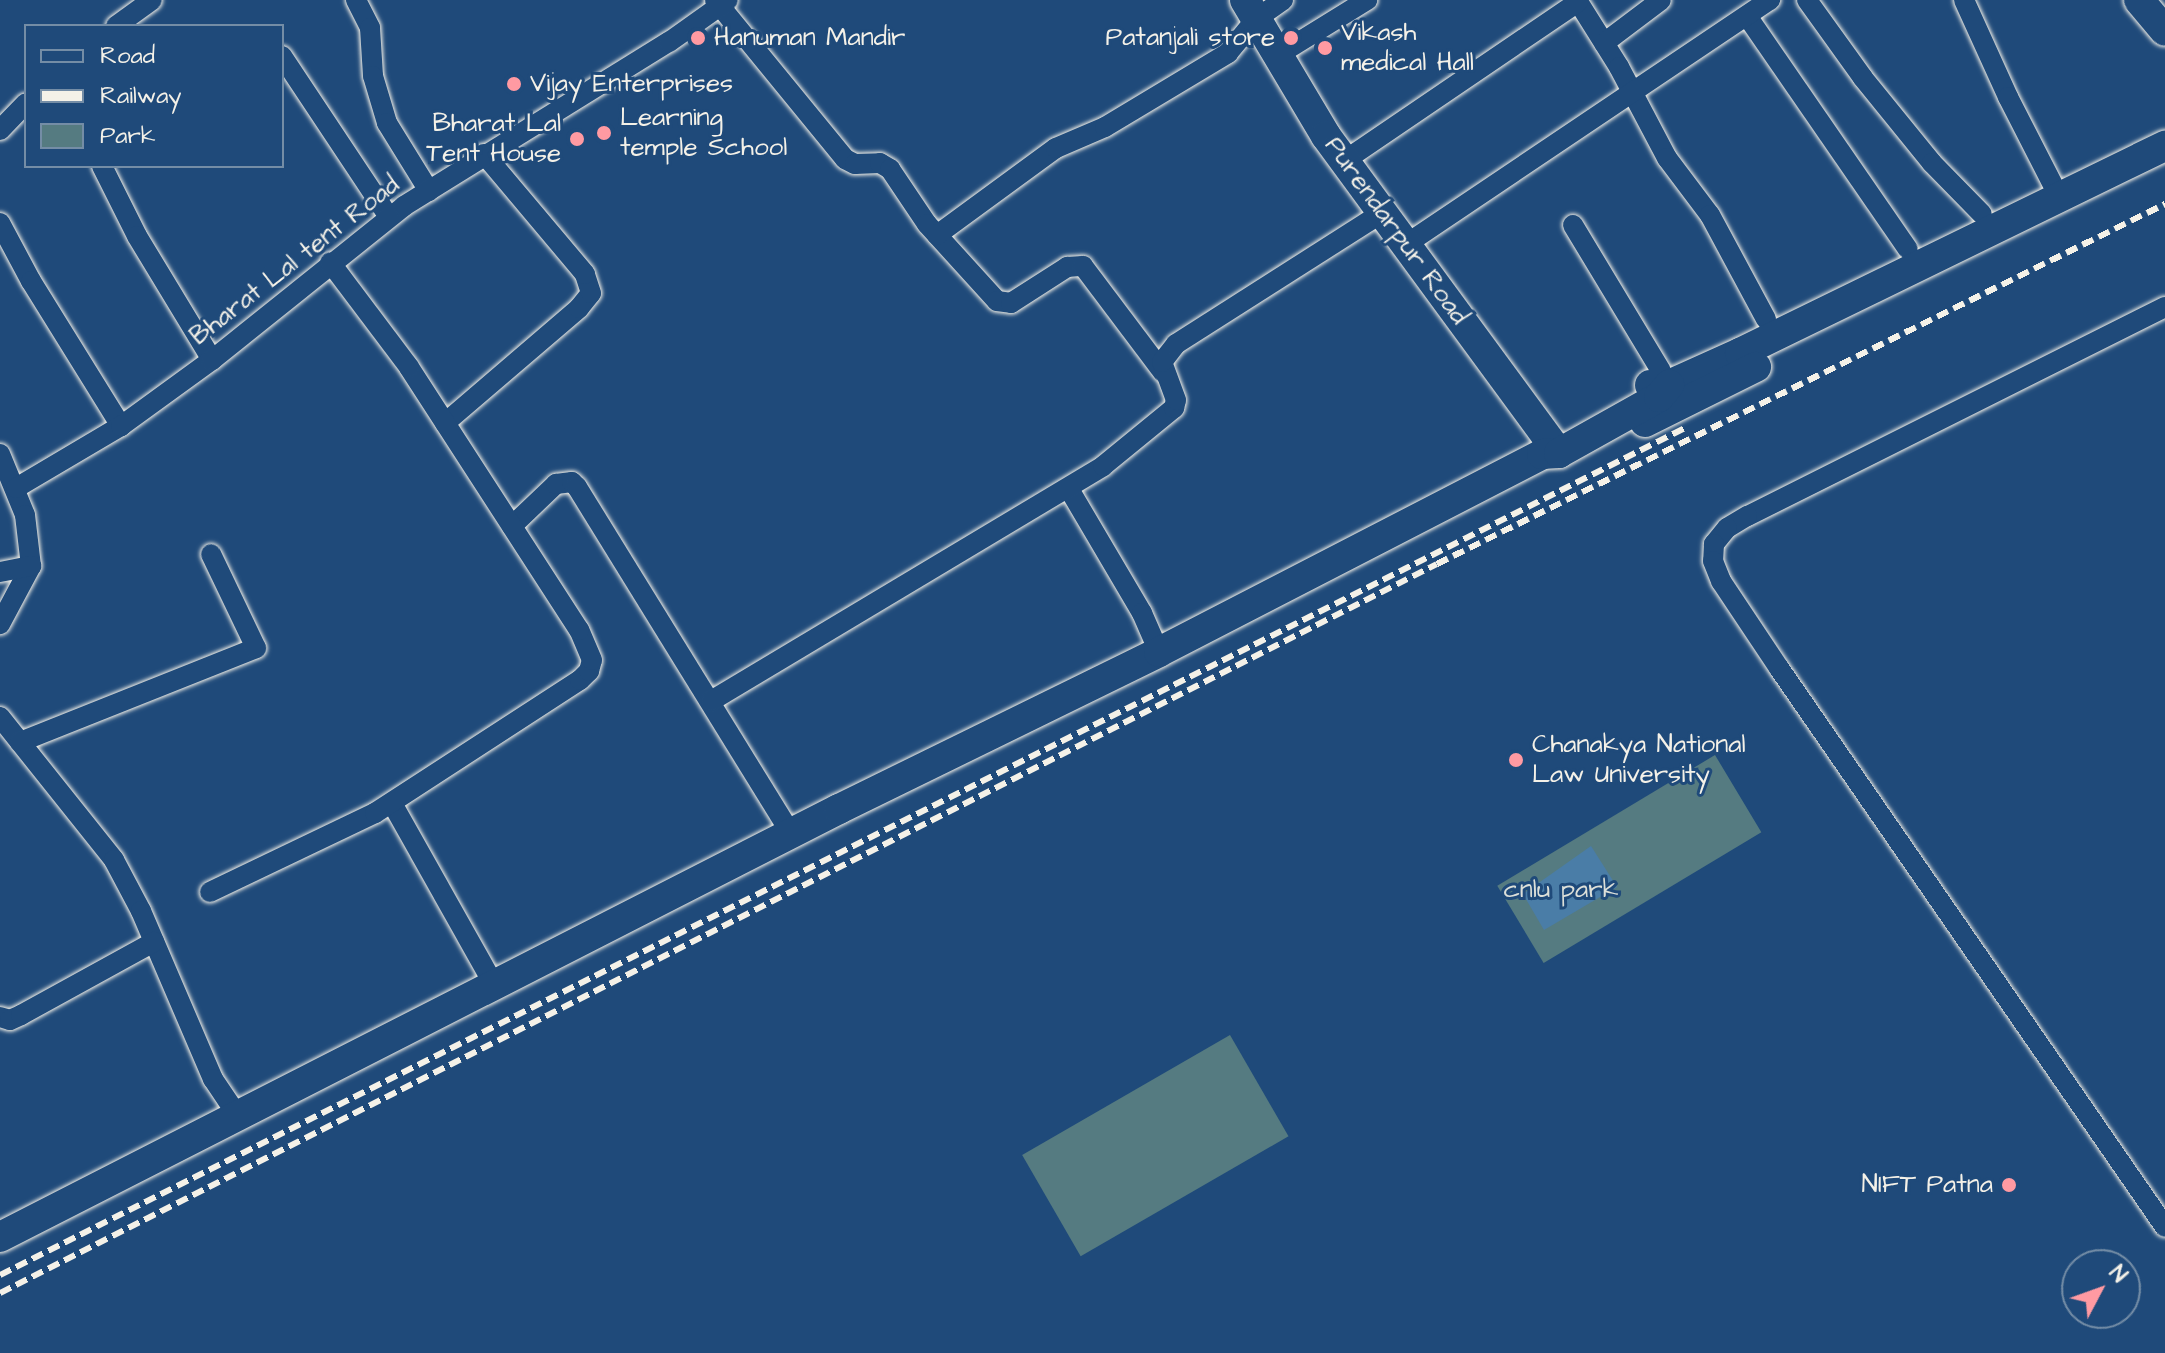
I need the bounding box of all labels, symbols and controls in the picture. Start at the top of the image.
place label: Vikash medical Hall [1341,17,1474,78]
place label: Hanuman Mandir [714,22,905,54]
place label: Patanjali store [1106,22,1275,54]
legend [24,24,284,168]
marker: Hanuman Mandir [689,29,707,47]
marker: Patanjali store [1282,29,1300,47]
text: Road [100,39,155,73]
marker: Vikash medical Hall [1316,39,1334,57]
place label: Vijay Enterprises [530,68,733,100]
marker: Vijay Enterprises [505,75,523,93]
text: Railway [100,79,182,113]
place label: Learning temple School [620,102,787,164]
place label: Bharat Lal Tent House [426,108,561,170]
text: Park [100,119,156,153]
marker: Learning temple School [595,124,613,142]
marker: Bharat Lal Tent House [568,130,586,148]
street label: Purendarpur Road [1317,131,1475,331]
street label: Bharat Lal tent Road [184,170,406,352]
place label: Chanakya National Law University [1532,729,1746,790]
marker: Chanakya National Law University [1507,751,1525,769]
park label: cnlu park [1503,874,1619,906]
place label: NIFT Patna [1862,1169,1993,1201]
marker: NIFT Patna [2000,1176,2018,1194]
north arrow [2061,1249,2141,1329]
text: N [2102,1259,2134,1290]

